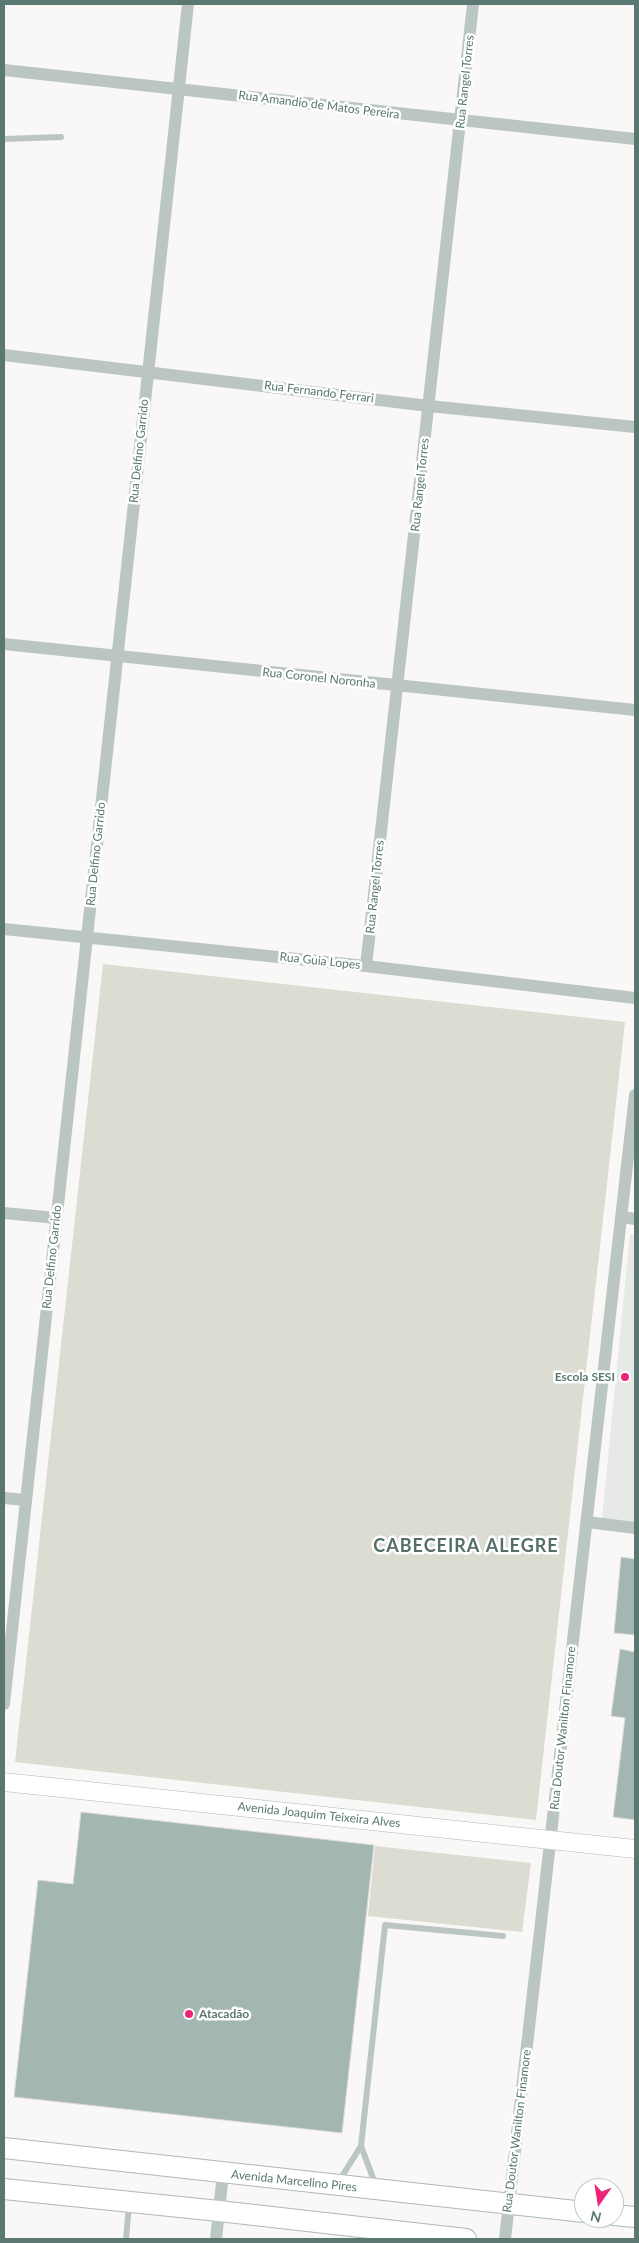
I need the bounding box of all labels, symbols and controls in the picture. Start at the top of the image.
street label: Rua Rangel Torres [453,35,477,129]
street label: Rua Amandio de Matos Pereira [238,88,400,122]
street label: Rua Fernando Ferrari [263,378,375,406]
street label: Rua Delfino Garrido [126,398,152,504]
street label: Rua Rangel Torres [408,438,432,532]
street label: Rua Coronel Noronha [262,665,376,691]
street label: Rua Delfino Garrido [83,801,109,907]
street label: Rua Rangel Torres [363,840,387,934]
street label: Rua Guia Lopes [279,950,361,972]
street label: Rua Delfino Garrido [39,1204,65,1310]
place label: Escola SESI [555,1370,615,1384]
marker: Escola SESI [619,1371,631,1383]
district label: CABECEIRA ALEGRE [371,1535,561,1557]
street label: Rua Doutor Wanilton Finamore [547,1645,579,1811]
street label: Avenida Joaquim Teixeira Alves [237,1799,401,1831]
place label: Atacadão [199,2007,249,2021]
marker: Atacadão [183,2008,195,2020]
street label: Rua Doutor Wanilton Finamore [500,2049,534,2213]
street label: Avenida Marcelino Pires [230,2167,358,2195]
north arrow [574,2178,624,2228]
text: N [589,2208,603,2227]

